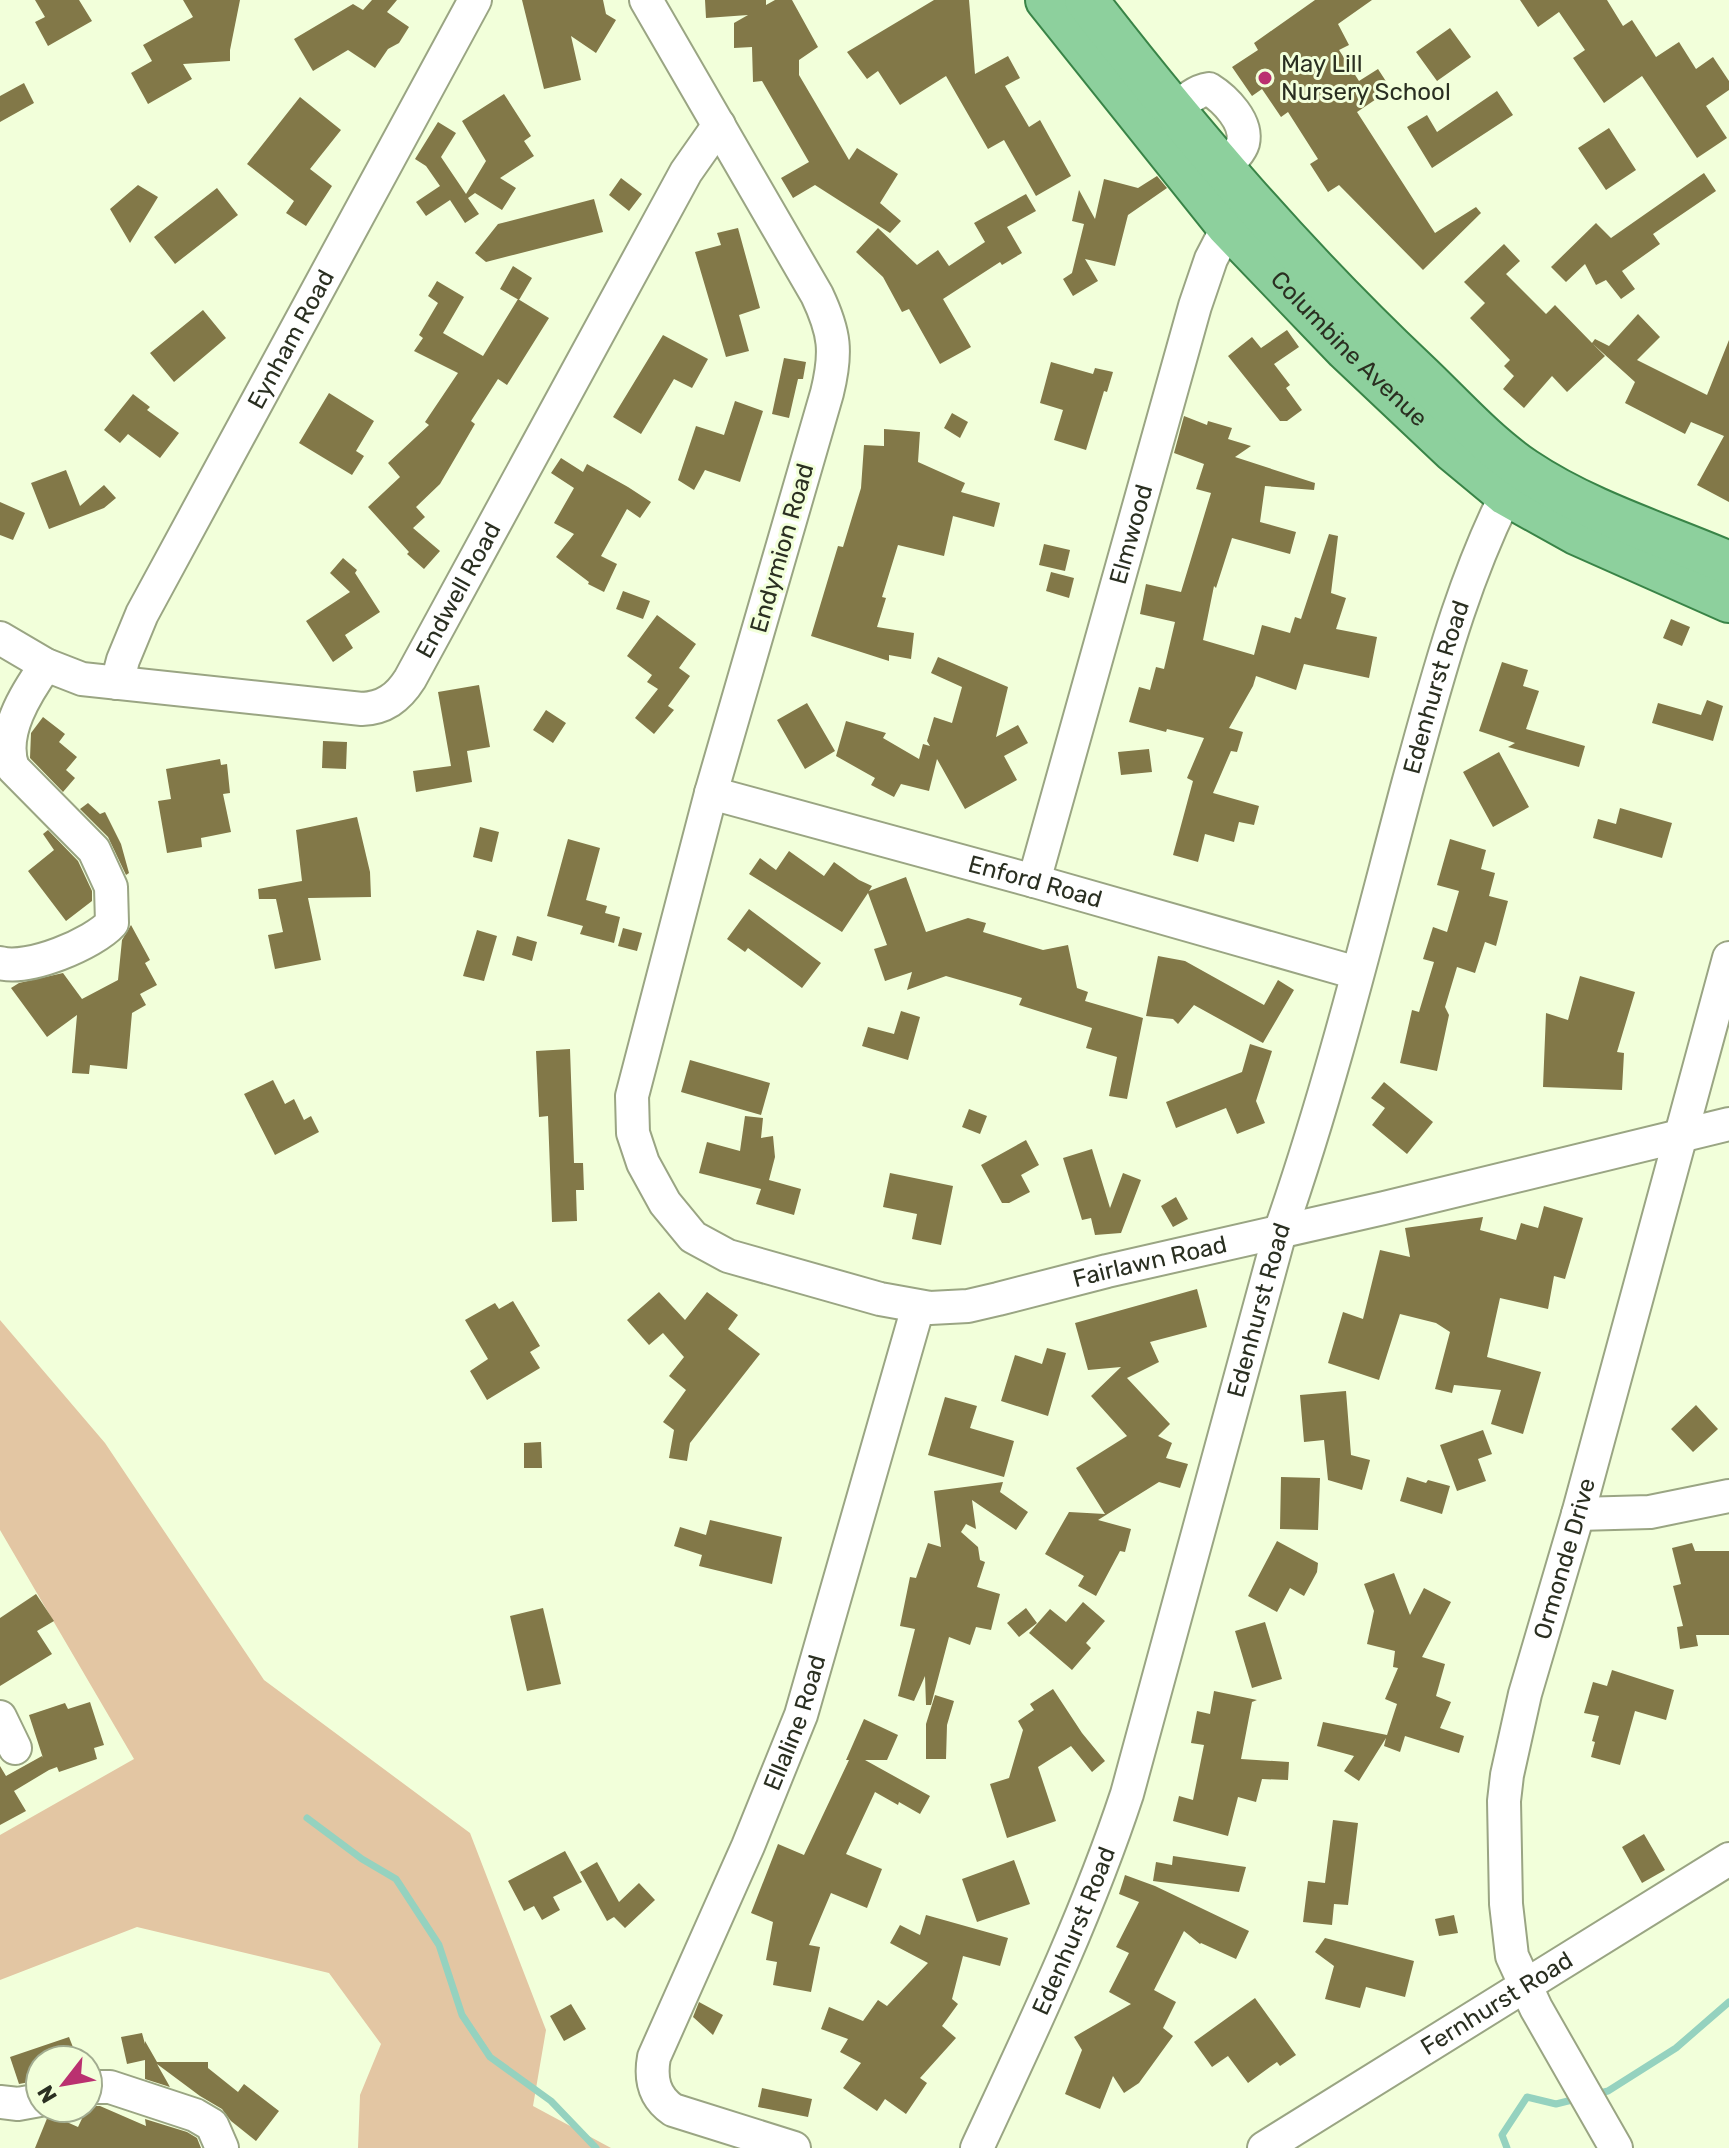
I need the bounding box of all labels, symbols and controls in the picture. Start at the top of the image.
place label: May Lill Nursery School [1281,50,1451,106]
marker: May Lill Nursery School [1256,69,1274,87]
street label: Eynham Road [242,265,340,414]
street label: Columbine Avenue [1265,265,1433,432]
street label: Endymion Road [744,460,820,636]
street label: Elmwood [1104,481,1158,587]
street label: Endwell Road [410,517,507,663]
street label: Edenhurst Road [1397,597,1475,777]
street label: Enford Road [965,850,1105,914]
street label: Edenhurst Road [1222,1219,1296,1400]
street label: Fairlawn Road [1070,1230,1230,1293]
street label: Ormonde Drive [1528,1475,1601,1643]
street label: Ellaline Road [758,1652,831,1795]
street label: Edenhurst Road [1026,1843,1121,2019]
street label: Fernhurst Road [1416,1946,1578,2061]
north arrow [24,2044,104,2124]
text: N [32,2080,63,2108]

